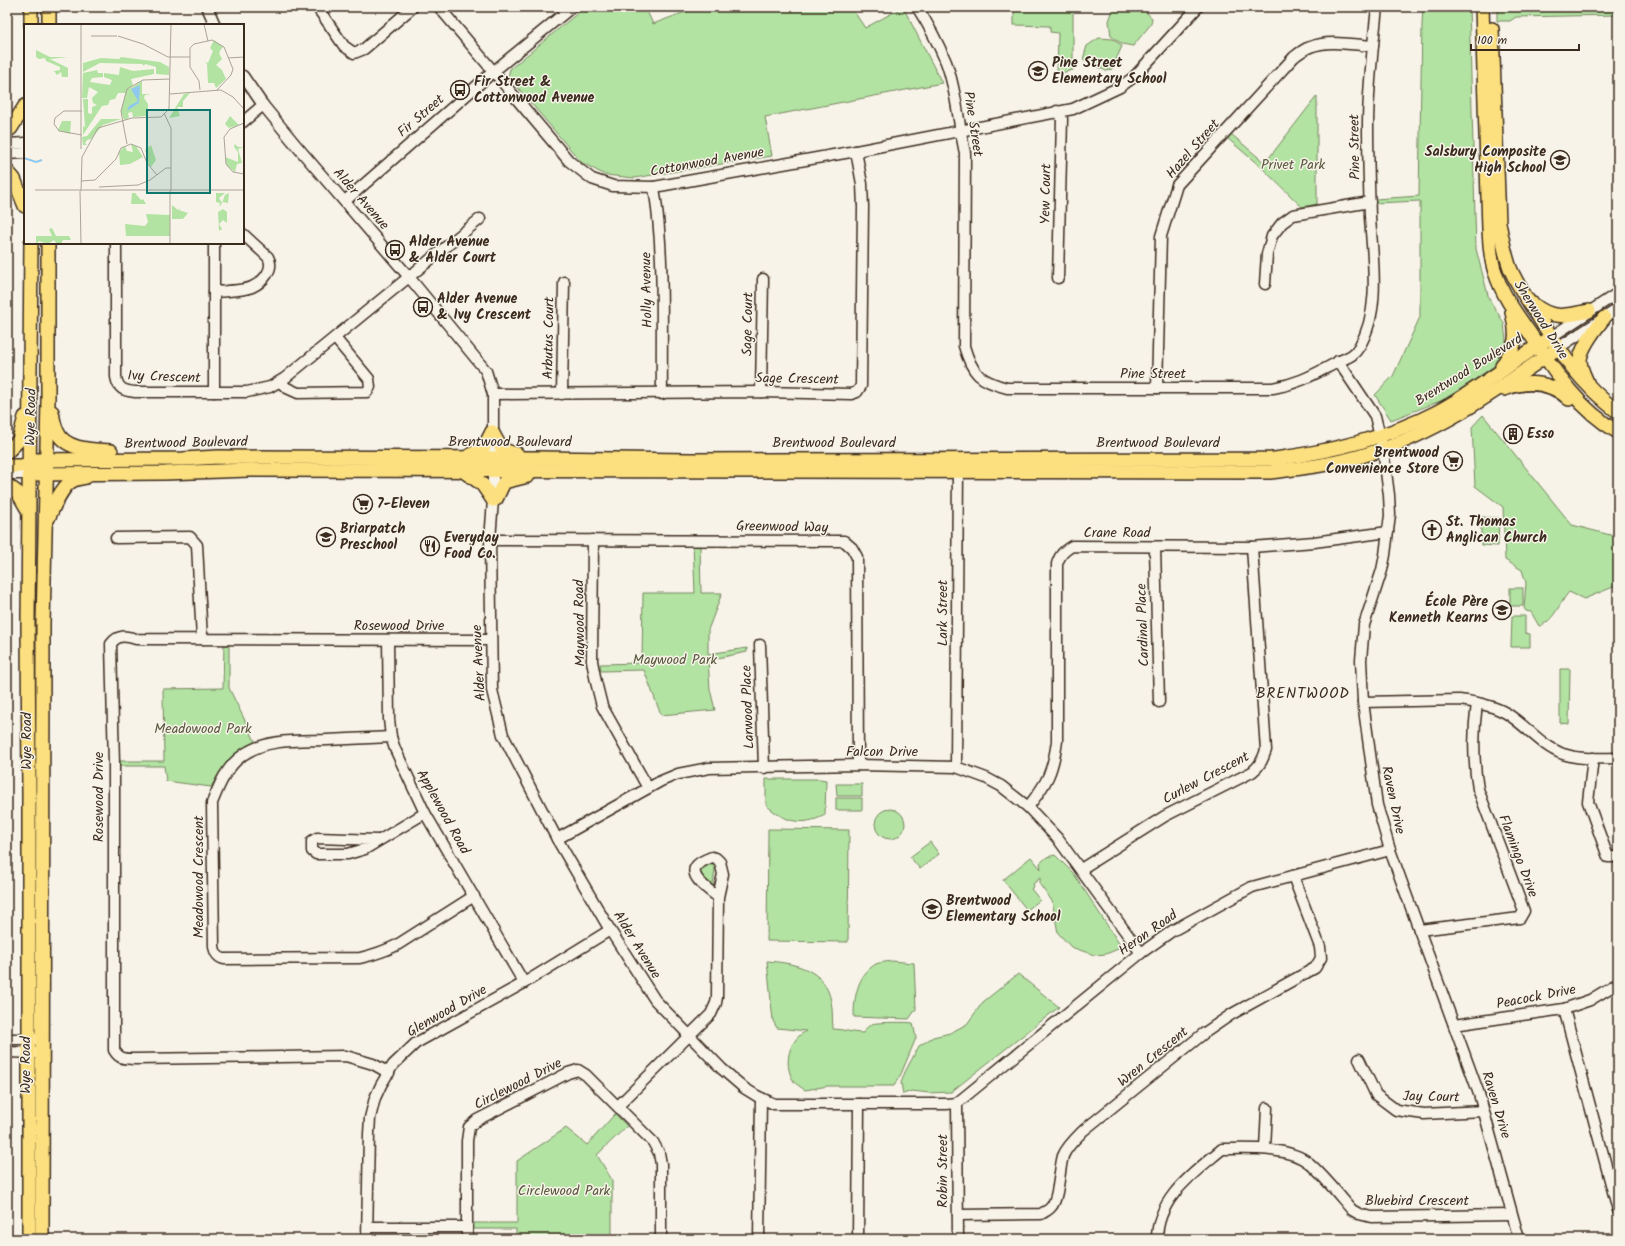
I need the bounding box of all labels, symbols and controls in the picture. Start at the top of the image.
inset map [24,24,244,244]
scale bar [1471,26,1579,52]
text: 100 m [1477,31,1508,50]
place label: Pine Street Elementary School [1052,52,1167,90]
school or university icon: Pine Street Elementary School [1027,60,1049,82]
place label: Fir Street & Cottonwood Avenue [474,71,595,109]
bus stop icon: Fir Street & Cottonwood Avenue [449,79,471,101]
street label: Fir Street [392,89,450,143]
street label: Pine Street [957,90,989,159]
street label: Pine Street [1343,113,1367,180]
street label: Hazel Street [1161,114,1226,184]
street label: Cottonwood Avenue [648,141,766,183]
place label: Salsbury Composite High School [1425,141,1546,179]
school or university icon: Salsbury Composite High School [1549,149,1571,171]
park label: Privet Park [1261,154,1326,176]
street label: Alder Avenue [328,163,395,236]
street label: Yew Court [1034,163,1058,225]
place label: Alder Avenue & Alder Court [409,231,497,269]
bus stop icon: Alder Avenue & Alder Court [384,239,406,261]
street label: Holly Avenue [635,251,659,328]
street label: Sherwood Drive [1508,276,1574,364]
place label: Alder Avenue & Ivy Crescent [437,288,532,326]
street label: Sage Court [736,291,760,356]
bus stop icon: Alder Avenue & Ivy Crescent [412,296,434,318]
street label: Arbutus Court [537,296,561,379]
street label: Brentwood Boulevard [1411,327,1528,412]
street label: Pine Street [1120,363,1186,385]
street label: Ivy Crescent [127,365,202,389]
street label: Sage Crescent [755,367,839,391]
street label: Wye Road [19,387,43,446]
building icon: Esso [1502,423,1524,445]
place label: Esso [1527,423,1555,445]
street label: Brentwood Boulevard [124,431,249,455]
street label: Brentwood Boulevard [448,431,573,453]
street label: Brentwood Boulevard [772,432,897,454]
street label: Brentwood Boulevard [1096,432,1221,454]
place label: Brentwood Convenience Store [1326,442,1439,480]
supermarket icon: Brentwood Convenience Store [1442,450,1464,472]
supermarket icon: 7-Eleven [352,493,374,515]
place label: 7-Eleven [377,493,430,515]
place label: St. Thomas Anglican Church [1446,511,1547,549]
street label: Greenwood Way [736,515,829,539]
place label: Briarpatch Preschool [340,518,405,556]
church icon: St. Thomas Anglican Church [1421,519,1443,541]
street label: Crane Road [1083,522,1152,544]
school or university icon: Briarpatch Preschool [315,526,337,548]
place label: Everyday Food Co. [444,527,499,565]
restaurant icon: Everyday Food Co. [419,535,441,557]
street label: Maywood Road [568,578,592,667]
street label: Lark Street [932,579,954,646]
street label: Cardinal Place [1131,582,1155,667]
place label: École Père Kenneth Kearns [1389,591,1488,629]
school or university icon: École Père Kenneth Kearns [1491,599,1513,621]
street label: Rosewood Drive [354,615,445,637]
street label: Alder Avenue [466,623,492,702]
park label: Maywood Park [633,649,718,671]
street label: Larwood Place [736,664,760,749]
district label: BRENTWOOD [1256,682,1350,706]
street label: Wye Road [16,711,38,770]
park label: Meadowood Park [154,718,252,740]
street label: Falcon Drive [846,741,919,763]
street label: Curlew Crescent [1159,746,1254,810]
street label: Rosewood Drive [88,751,110,842]
street label: Raven Drive [1375,764,1411,837]
street label: Applewood Road [410,765,476,860]
street label: Flamingo Drive [1492,811,1544,901]
street label: Meadowood Crescent [188,815,210,938]
place label: Brentwood Elementary School [946,890,1061,928]
school or university icon: Brentwood Elementary School [921,898,943,920]
street label: Heron Road [1114,904,1183,961]
street label: Alder Avenue [607,907,667,984]
street label: Peacock Drive [1494,978,1578,1015]
street label: Glenwood Drive [403,979,492,1043]
street label: Wren Crescent [1113,1021,1194,1093]
street label: Wye Road [15,1035,37,1094]
street label: Circlewood Drive [470,1052,566,1116]
street label: Raven Drive [1475,1069,1517,1142]
street label: Jay Court [1402,1086,1460,1109]
street label: Robin Street [932,1134,954,1208]
park label: Circlewood Park [518,1180,611,1202]
street label: Bluebird Crescent [1365,1190,1470,1212]

